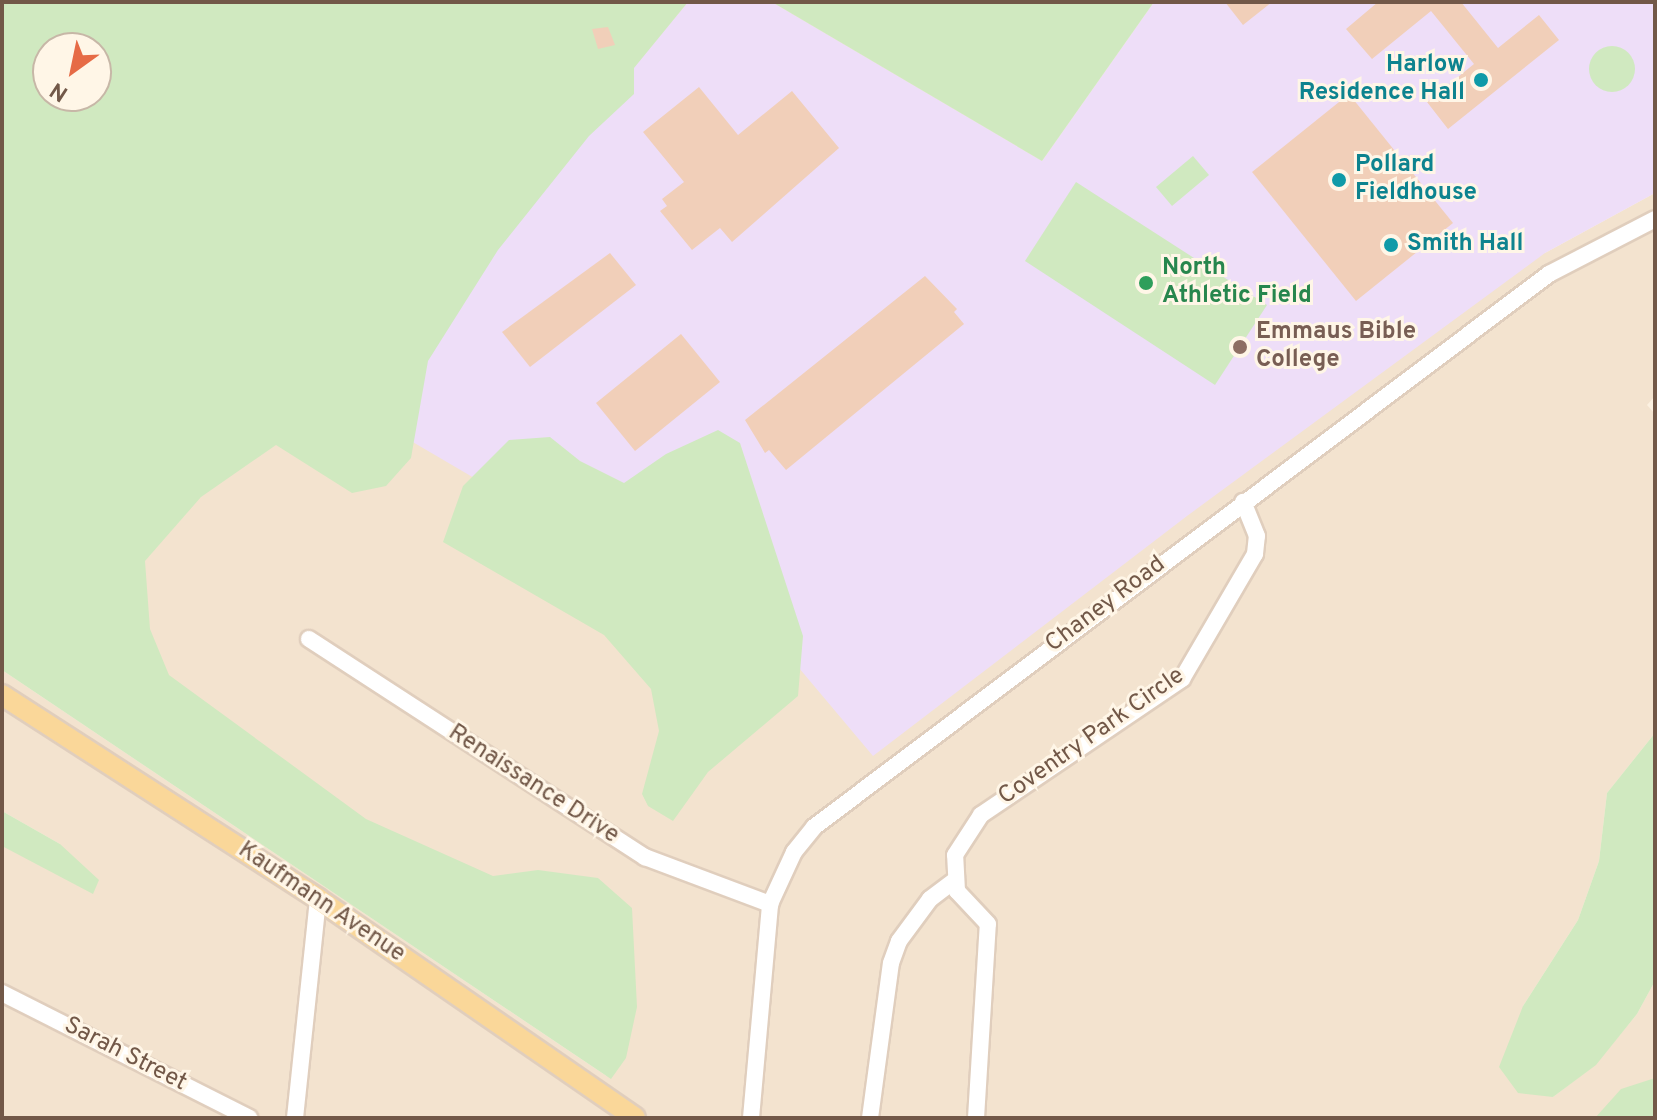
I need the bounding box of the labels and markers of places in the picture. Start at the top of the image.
place label: Harlow Residence Hall [1299,52,1465,108]
marker: Harlow Residence Hall [1472,71,1490,89]
place label: Pollard Fieldhouse [1355,152,1477,208]
marker: Pollard Fieldhouse [1330,171,1348,189]
place label: Smith Hall [1407,231,1523,259]
marker: Smith Hall [1382,236,1400,254]
place label: North Athletic Field [1162,255,1312,311]
marker: North Athletic Field [1137,274,1155,292]
place label: Emmaus Bible College [1256,319,1416,375]
marker: Emmaus Bible College [1231,338,1249,356]

